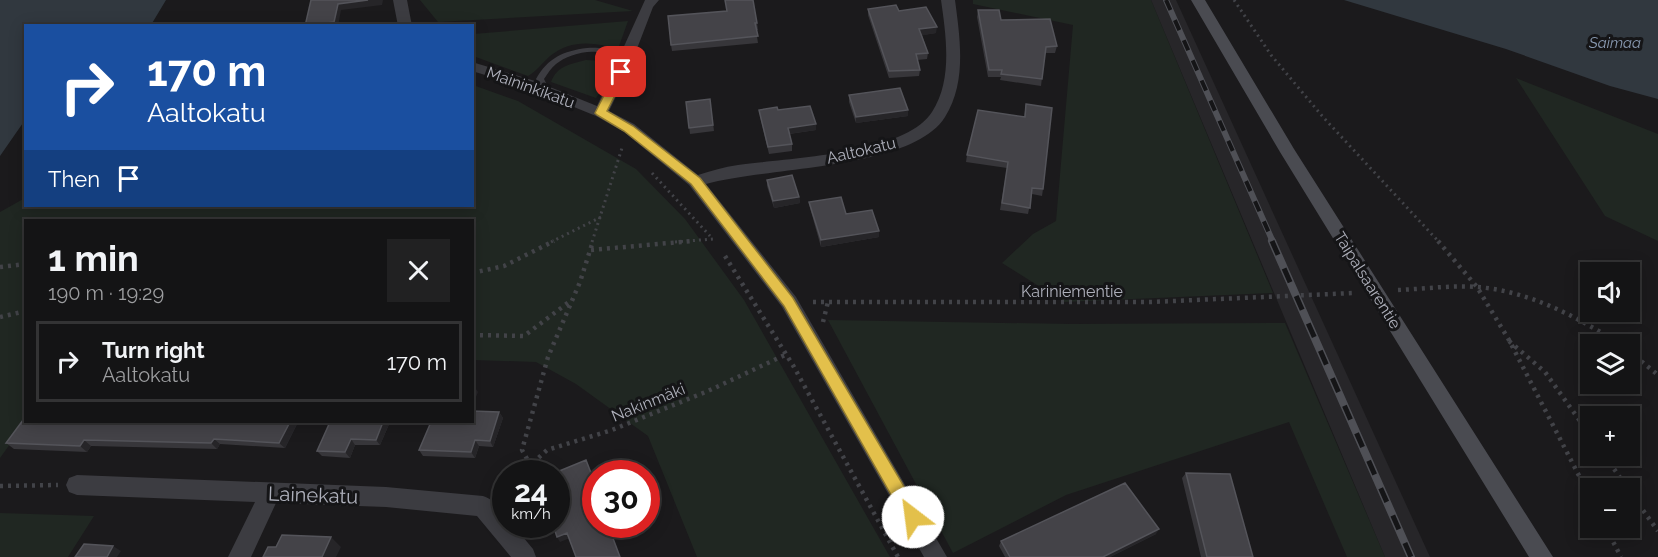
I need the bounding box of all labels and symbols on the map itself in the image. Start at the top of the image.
water label: Saimaa [1588,34,1641,52]
pin [595,46,646,97]
street label: Maininkikatu [484,63,577,112]
street label: Aaltokatu [825,133,898,168]
street label: Taipalsaarentie [1330,228,1405,332]
street label: Kariniementie [1021,282,1123,301]
street label: Nakinmäki [609,379,688,426]
speed limit sign: 30 [582,460,660,538]
street label: Lainekatu [267,481,359,509]
position arrow [881,485,945,549]

